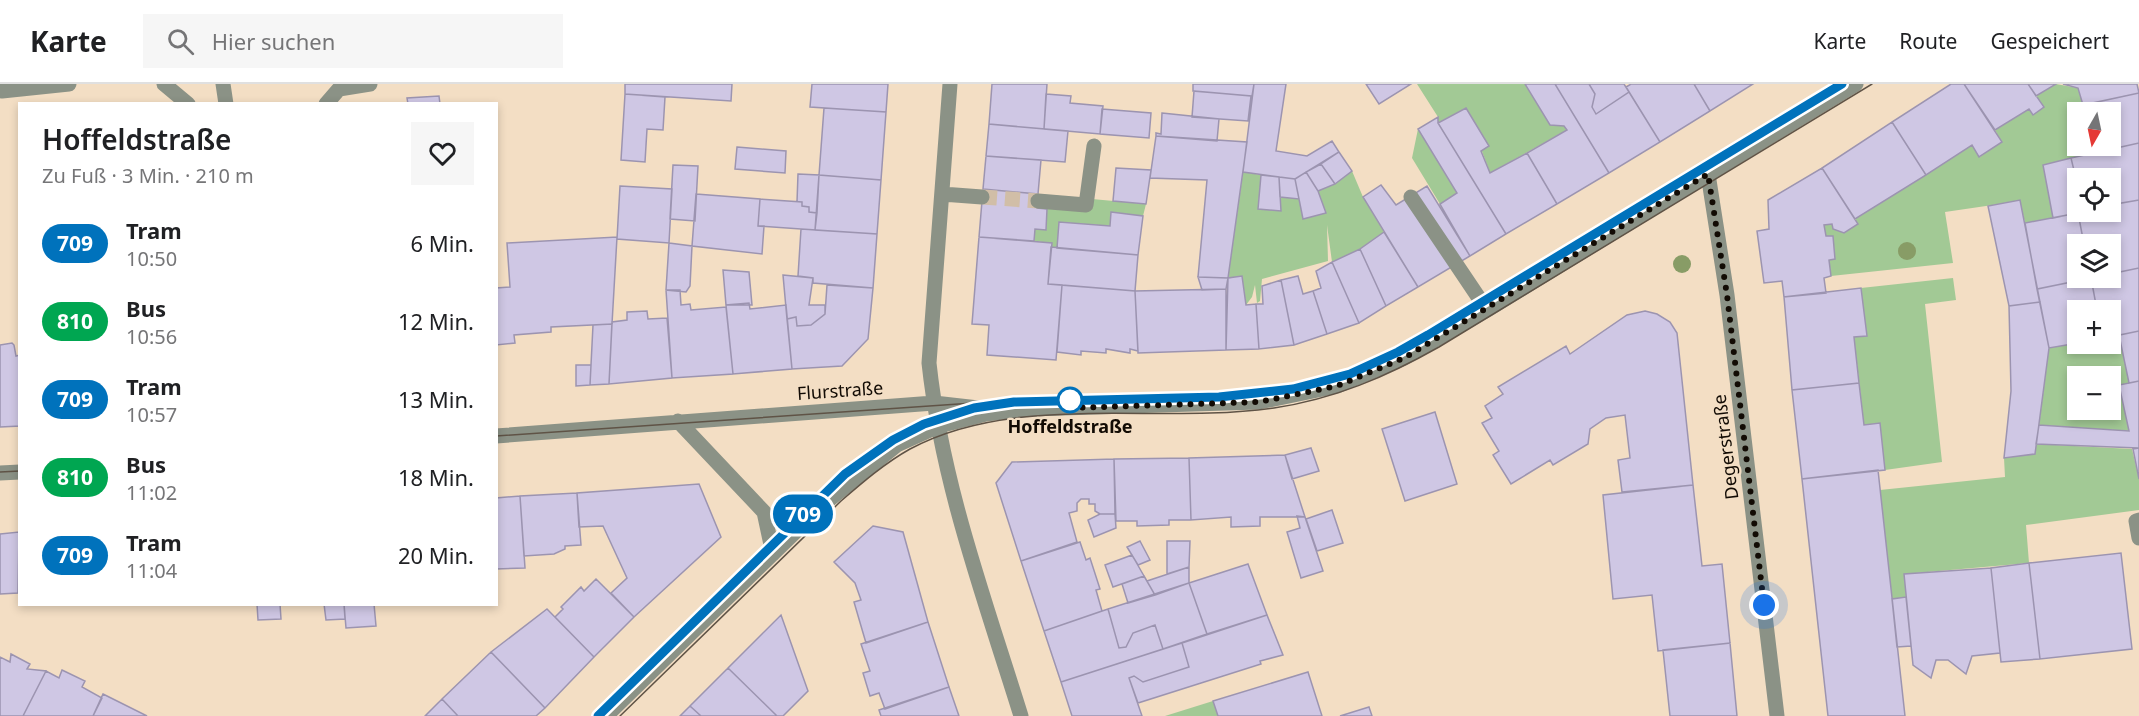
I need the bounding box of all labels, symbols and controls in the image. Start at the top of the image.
search box [143,14,563,68]
text: Karte [30,22,107,60]
icon: search [164,25,197,58]
text: Hier suchen [212,26,335,56]
text: Karte [1813,27,1866,55]
text: Route [1899,27,1957,55]
text: Gespeichert [1990,27,2109,55]
north arrow [2067,102,2121,156]
map controls [2067,102,2121,420]
text: Hoffeldstraße [42,120,231,158]
button: heart [411,122,474,185]
text: Zu Fuß · 3 Min. · 210 m [42,162,254,189]
button: locate [2067,168,2121,222]
text: Tram [126,215,182,245]
text: 6 Min. [411,228,474,258]
text: 709 [57,229,93,257]
button: layers [2067,234,2121,288]
text: 10:50 [126,245,177,272]
text: Bus [126,293,166,323]
button: + [2067,300,2121,354]
text: 12 Min. [398,306,474,336]
text: 810 [57,307,93,335]
text: 10:56 [126,323,177,350]
button: − [2067,366,2121,420]
text: Tram [126,371,182,401]
street label: Flurstraße [796,375,884,405]
text: 13 Min. [398,384,474,414]
text: 709 [57,385,93,413]
marker: Hoffeldstraße [1057,387,1083,413]
street label: Degerstraße [1707,393,1743,501]
text: 10:57 [126,401,177,428]
place label: Hoffeldstraße [1007,414,1133,438]
text: Bus [126,449,166,479]
text: 18 Min. [398,462,474,492]
text: 810 [57,463,93,491]
text: 11:02 [126,479,177,506]
line badge: 709 [768,494,838,534]
text: 709 [785,500,821,528]
text: Tram [126,527,182,557]
text: 20 Min. [398,540,474,570]
text: 709 [57,541,93,569]
text: 11:04 [126,557,177,584]
your location [1749,590,1779,620]

